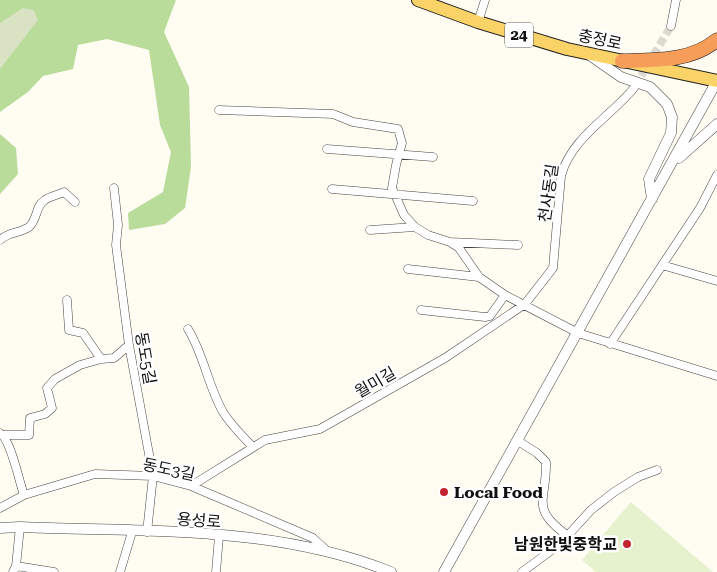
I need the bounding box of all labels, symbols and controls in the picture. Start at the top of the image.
road number: 24 [505,22,533,48]
street label: 충정로 [576,26,624,53]
street label: 천사동길 [535,163,562,224]
street label: 동도5길 [132,330,159,386]
street label: 월미길 [351,363,399,402]
street label: 동도3길 [141,455,197,484]
place label: Local Food [454,483,543,502]
marker: Local Food [438,486,450,498]
street label: 용성로 [176,509,222,532]
place label: 남원한빛중학교 [514,535,617,554]
marker: 남원한빛중학교 [621,538,633,550]

